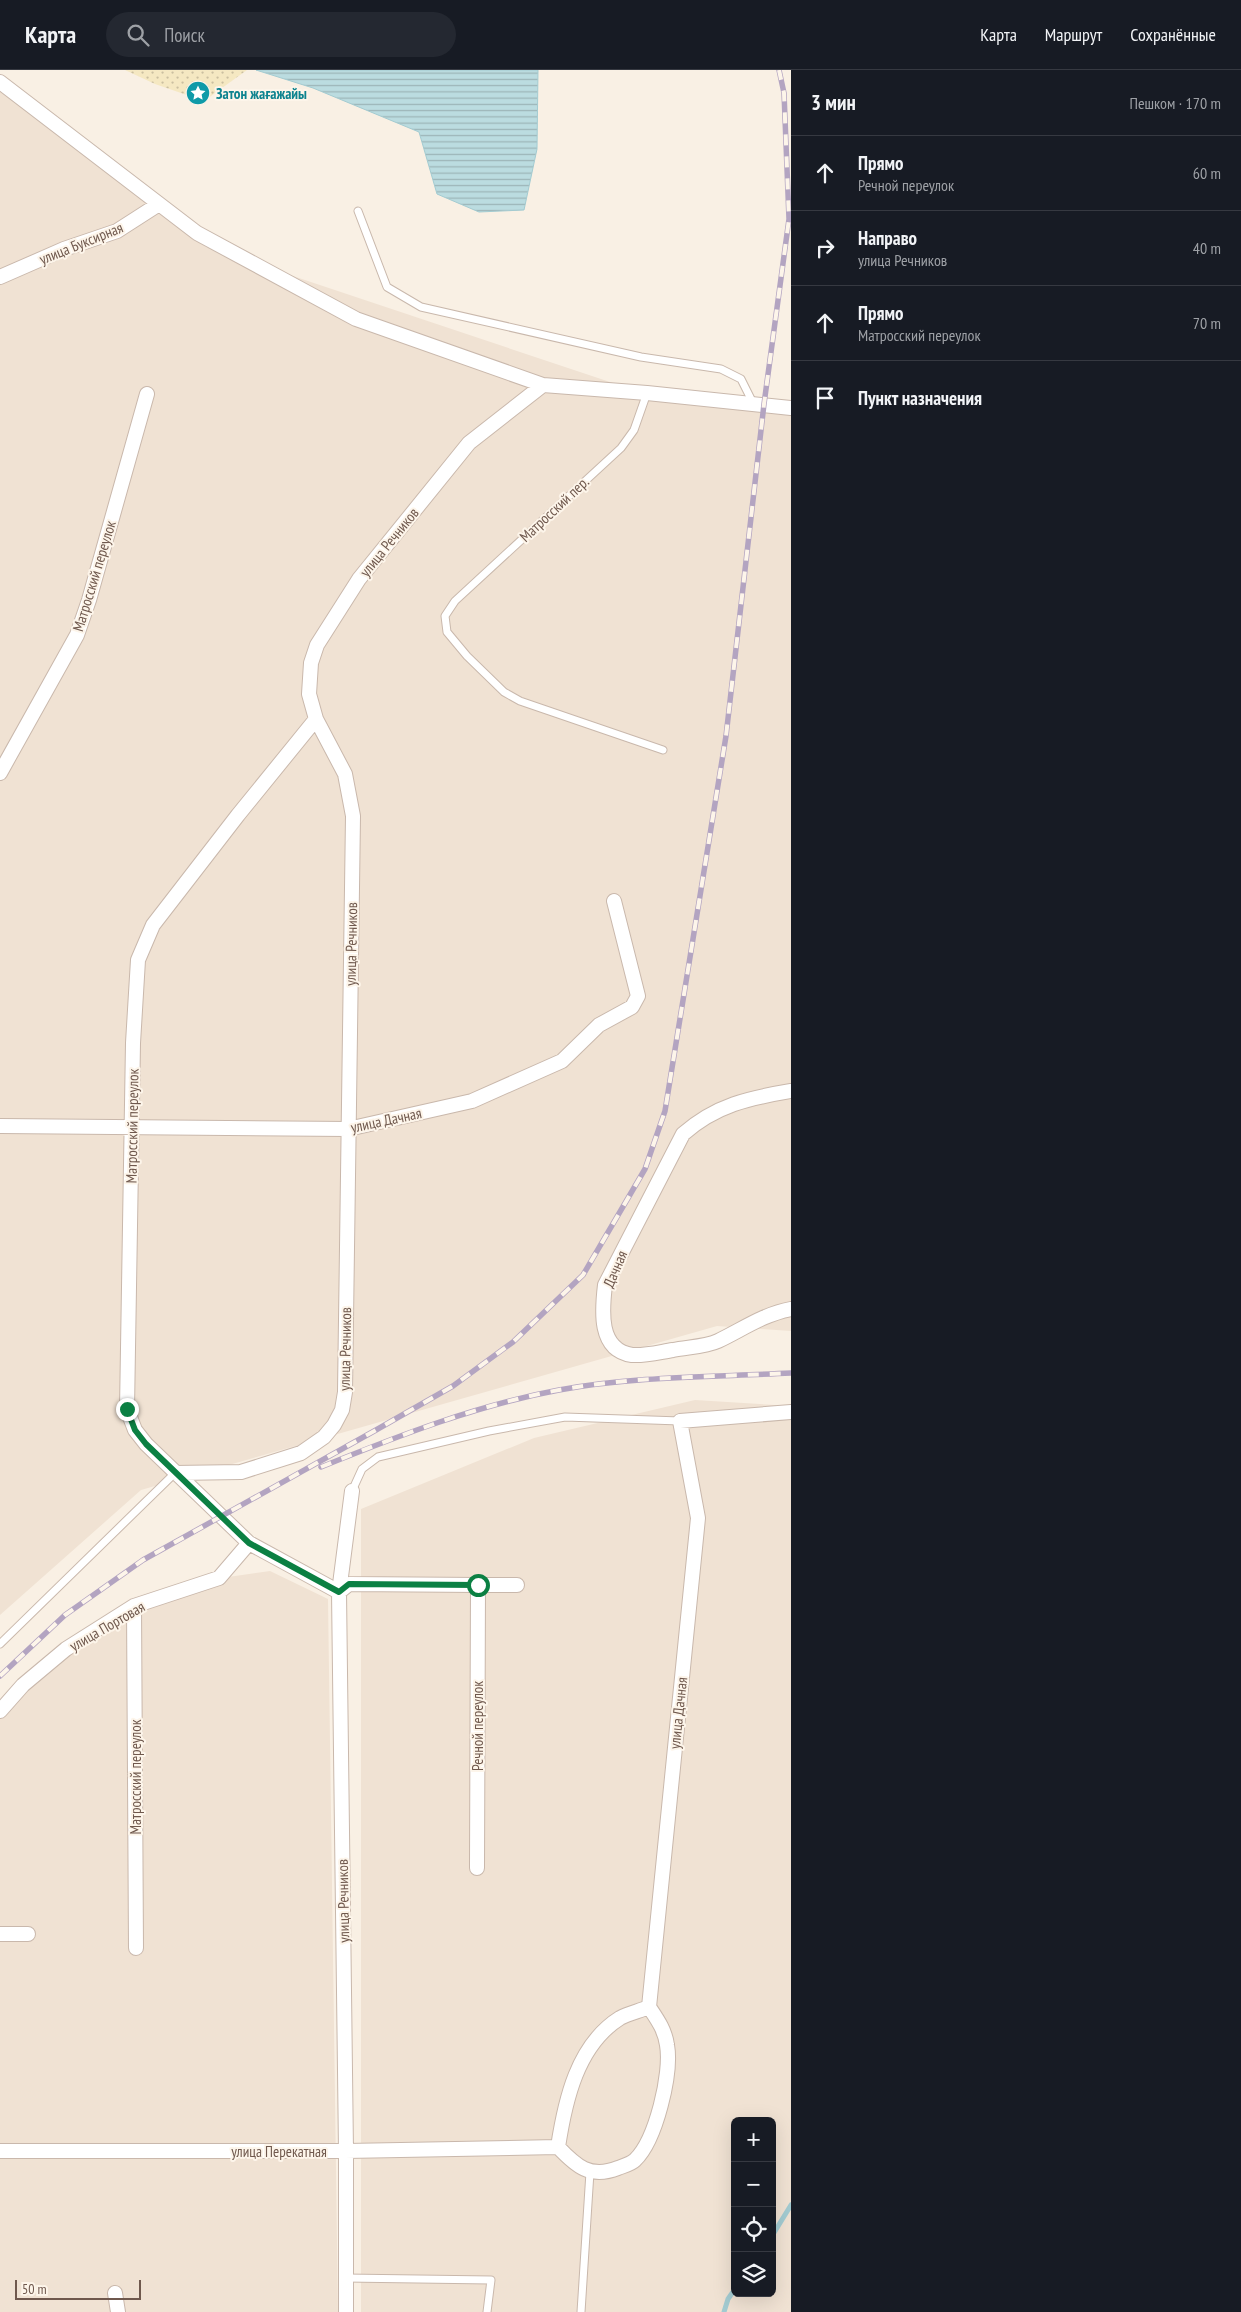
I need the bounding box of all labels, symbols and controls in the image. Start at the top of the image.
search box [106,12,456,57]
text: Карта [25,19,76,50]
icon: search [124,21,152,49]
text: Поиск [164,23,205,47]
text: Карта [980,23,1017,46]
text: Маршрут [1045,23,1102,46]
text: Сохранённые [1130,23,1216,46]
place icon: Затон жағажайы [185,80,211,106]
place label: Затон жағажайы [216,84,307,103]
text: 3 мин [811,89,856,116]
text: Пешком · 170 m [1130,93,1221,113]
text: Прямо [858,151,903,175]
icon: ahead [811,159,839,187]
text: 60 m [1193,163,1221,183]
text: Речной переулок [858,175,954,195]
street label: улица Буксирная [36,218,126,268]
text: Направо [858,226,917,250]
icon: right [811,234,839,262]
text: 40 m [1193,238,1221,258]
text: улица Речников [858,250,947,270]
text: Прямо [858,301,903,325]
icon: ahead [811,309,839,337]
text: 70 m [1193,313,1221,333]
text: Матросский переулок [858,325,981,345]
icon: arrive [811,384,839,412]
text: Пункт назначения [858,386,982,410]
street label: Матросский пер. [515,472,593,546]
street label: улица Речников [355,503,423,581]
street label: Матросский переулок [68,518,120,634]
street label: улица Речников [341,902,361,986]
street label: Матросский переулок [121,1068,143,1184]
street label: улица Дачная [349,1103,423,1137]
street label: Дачная [599,1247,631,1290]
street label: улица Речников [335,1307,355,1391]
route end [116,1398,139,1421]
route start [467,1574,490,1597]
street label: улица Портовая [66,1597,148,1655]
street label: улица Дачная [665,1676,691,1750]
street label: Речной переулок [468,1681,487,1771]
street label: Матросский переулок [126,1719,145,1834]
street label: улица Речников [333,1859,353,1943]
map controls [731,2117,776,2297]
button: + [731,2117,776,2162]
street label: улица Перекатная [231,2142,327,2161]
button: − [731,2162,776,2207]
button: locate [731,2207,776,2252]
button: layers [731,2252,776,2297]
scale bar [15,2277,141,2300]
text: 50 m [22,2280,47,2298]

